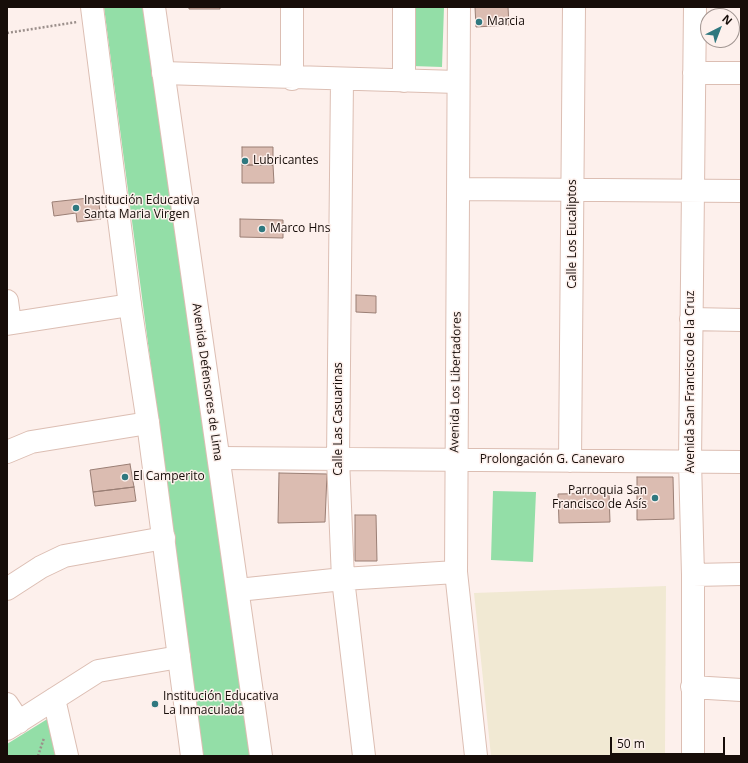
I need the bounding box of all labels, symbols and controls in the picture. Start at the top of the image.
north arrow [700,8,740,48]
text: N [719,11,736,28]
place label: Marcia [487,15,525,29]
marker: Marcia [474,17,484,27]
place label: Lubricantes [253,154,318,168]
marker: Lubricantes [240,156,250,166]
street label: Calle Los Eucaliptos [566,179,580,289]
place label: Institución Educativa Santa Maria Virgen [84,194,200,222]
marker: Institución Educativa Santa Maria Virgen [71,203,81,213]
place label: Marco Hns [270,222,330,236]
marker: Marco Hns [257,224,267,234]
street label: Avenida San Francisco de la Cruz [684,291,698,473]
street label: Avenida Defensores de Lima [189,302,225,462]
street label: Avenida Los Libertadores [448,311,464,453]
street label: Calle Las Casuarinas [332,362,346,476]
street label: Prolongación G. Canevaro [480,453,624,467]
place label: El Camperito [133,470,205,484]
marker: El Camperito [120,472,130,482]
place label: Parroquia San Francisco de Asís [552,484,647,512]
marker: Parroquia San Francisco de Asís [650,493,660,503]
place label: Institución Educativa La Inmaculada [163,690,279,718]
marker: Institución Educativa La Inmaculada [150,699,160,709]
scale bar [612,729,727,755]
text: 50 m [617,735,645,752]

